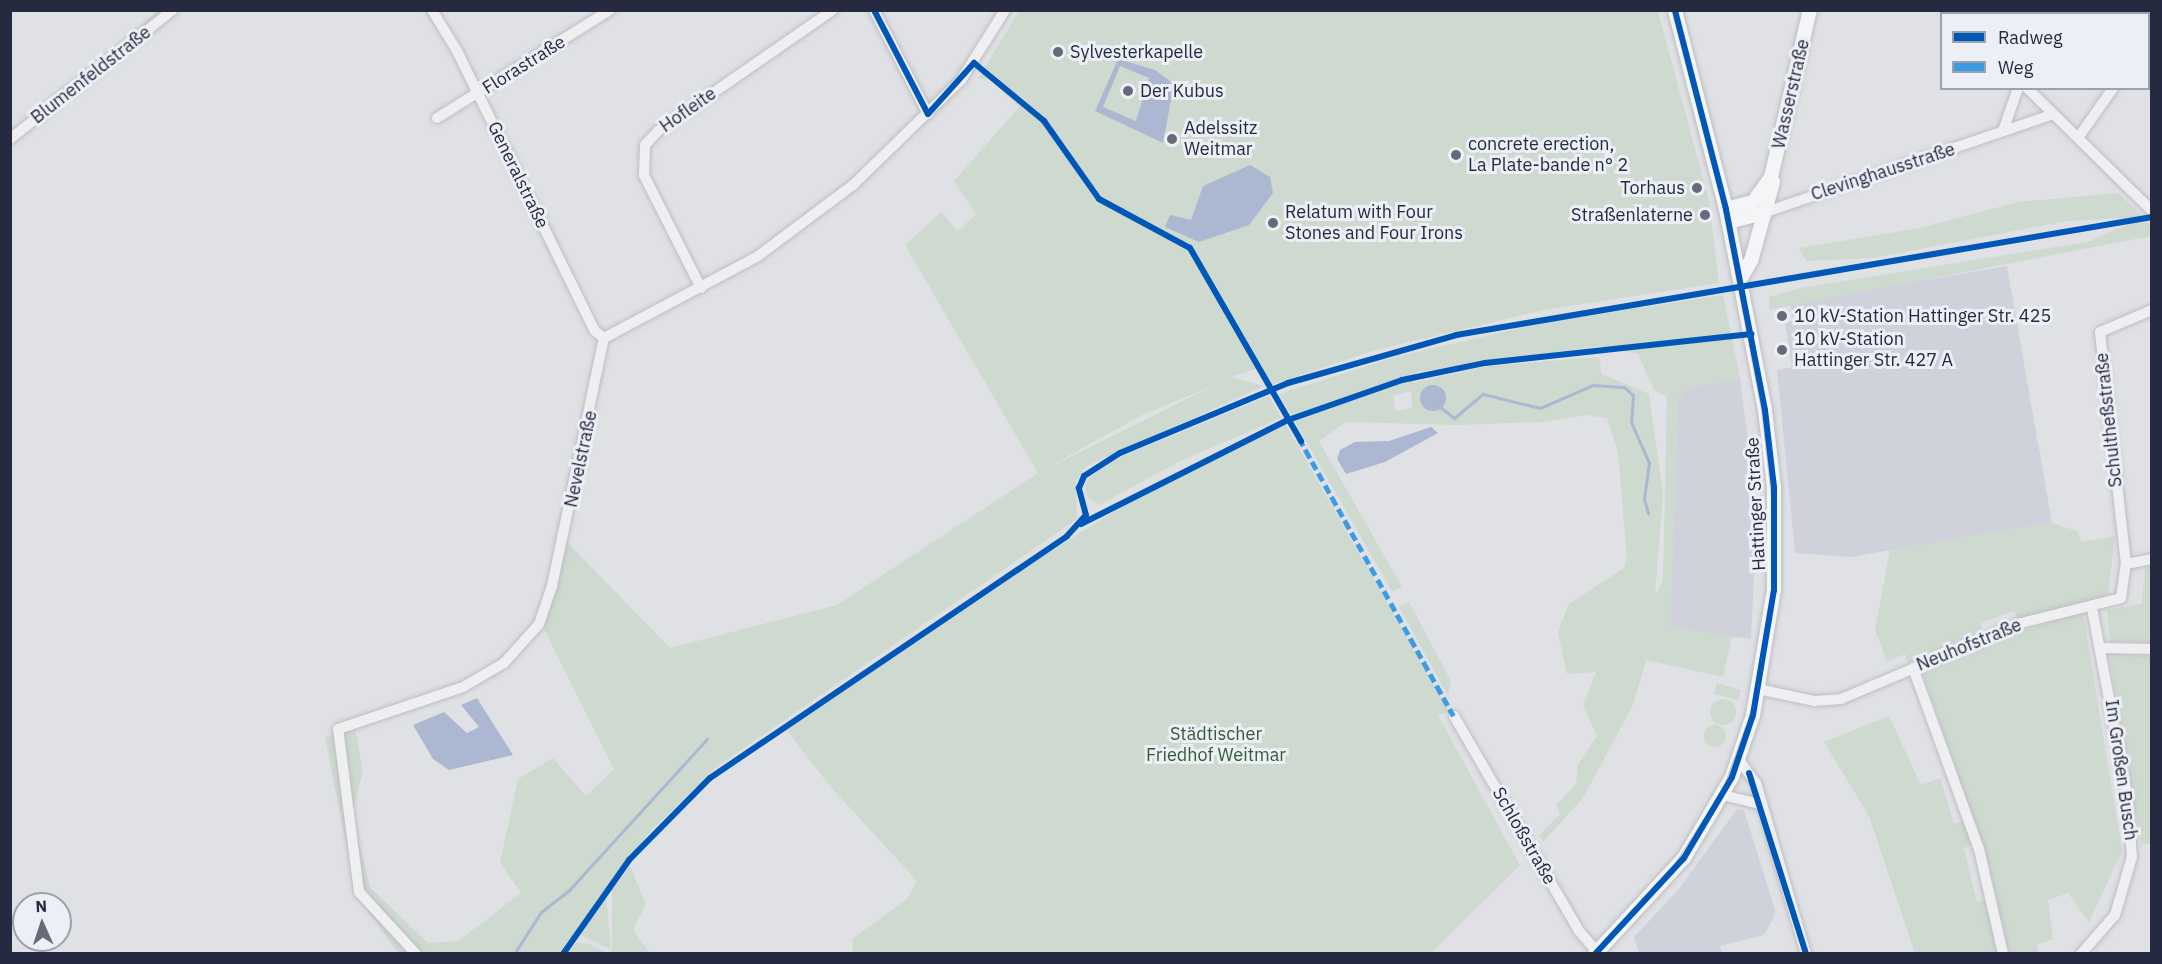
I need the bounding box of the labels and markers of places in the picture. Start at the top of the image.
place label: Sylvesterkapelle [1070,41,1203,63]
marker: Sylvesterkapelle [1051,45,1065,59]
place label: Der Kubus [1140,80,1224,102]
marker: Der Kubus [1121,84,1135,98]
place label: Adelssitz Weitmar [1184,118,1257,160]
marker: Adelssitz Weitmar [1165,132,1179,146]
place label: concrete erection, La Plate-bande n° 2 [1468,134,1628,176]
marker: concrete erection, La Plate-bande n° 2 [1449,148,1463,162]
place label: Torhaus [1620,177,1685,199]
marker: Torhaus [1690,181,1704,195]
place label: Relatum with Four Stones and Four Irons [1285,202,1463,244]
place label: Straßenlaterne [1571,204,1693,226]
marker: Straßenlaterne [1698,208,1712,222]
marker: Relatum with Four Stones and Four Irons [1266,216,1280,230]
place label: 10 kV-Station Hattinger Str. 425 [1794,305,2051,327]
marker: 10 kV-Station Hattinger Str. 425 [1775,309,1789,323]
place label: 10 kV-Station Hattinger Str. 427 A [1794,329,1953,372]
marker: 10 kV-Station Hattinger Str. 427 A [1775,343,1789,357]

